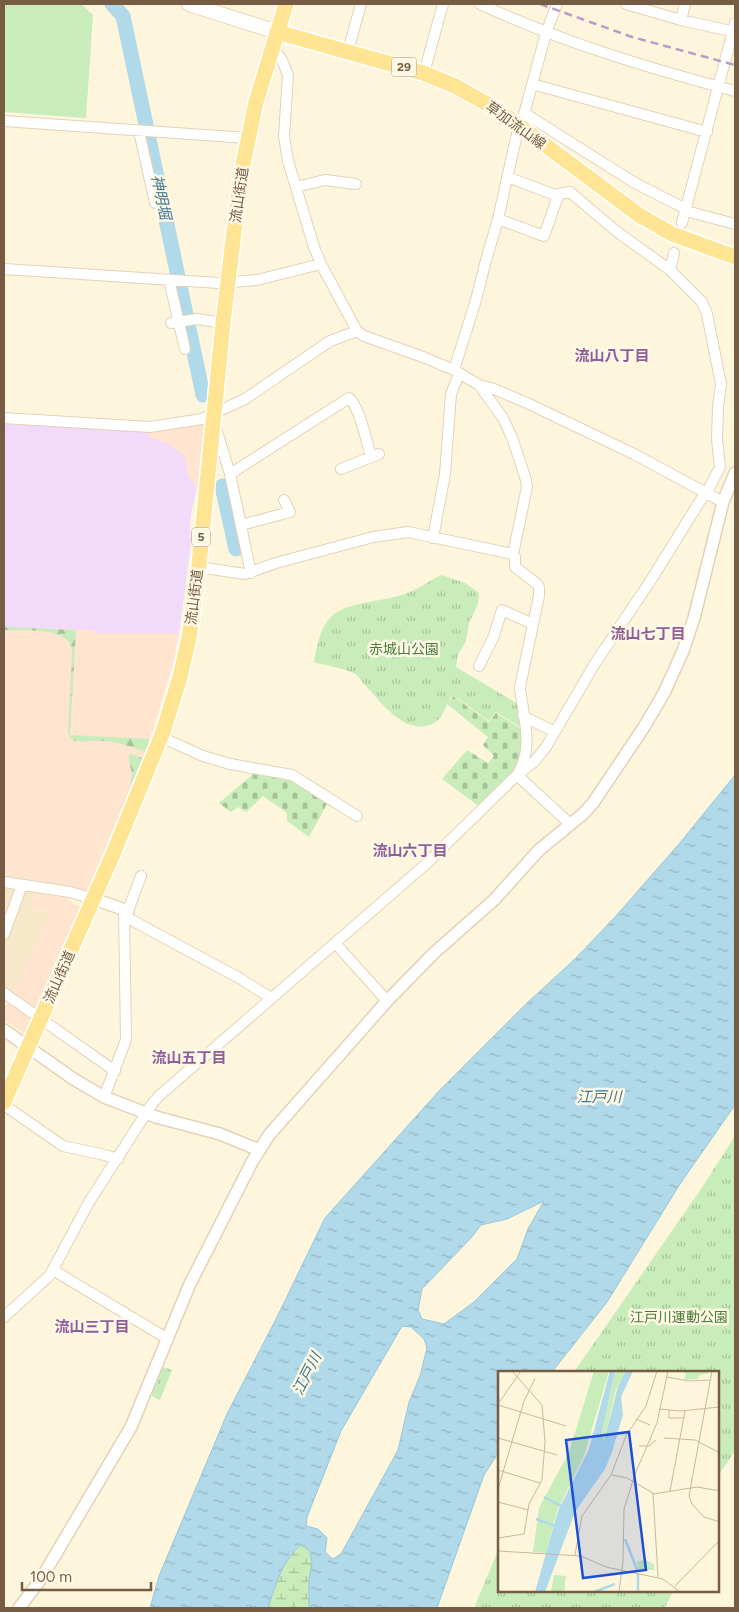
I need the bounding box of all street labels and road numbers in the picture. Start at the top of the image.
road number: 29 [392,58,416,76]
street label: 草加流山線 [482,98,549,153]
street label: 流山街道 [227,166,252,224]
road number: 5 [192,528,210,546]
street label: 流山街道 [183,568,206,626]
street label: 流山街道 [40,948,79,1006]

